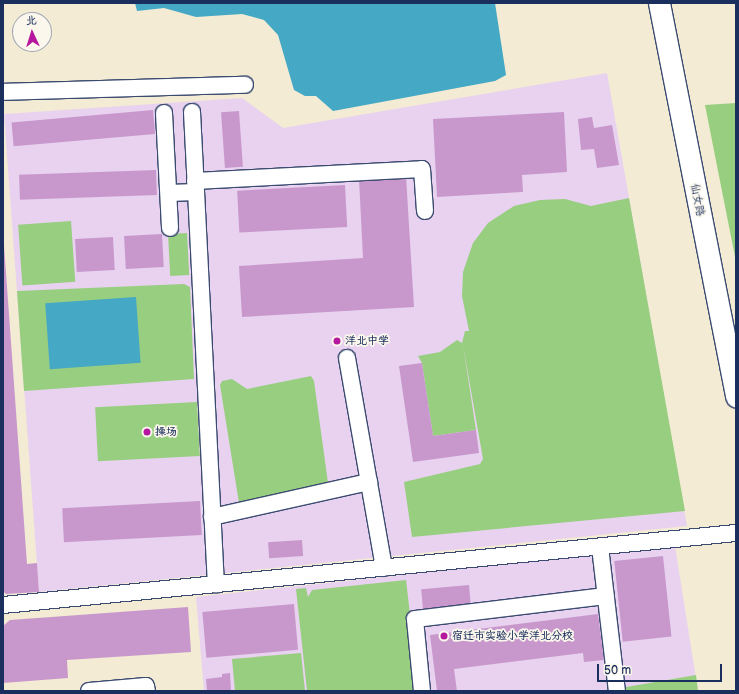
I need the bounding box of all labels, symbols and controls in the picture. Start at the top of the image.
north arrow [12,12,52,52]
text: 北 [25,14,37,27]
street label: 仙女路 [687,183,707,217]
place label: 洋北中学 [345,334,389,348]
marker: 洋北中学 [332,336,342,346]
place label: 操场 [155,425,177,439]
marker: 操场 [142,427,152,437]
place label: 宿迁市实验小学洋北分校 [452,629,573,643]
marker: 宿迁市实验小学洋北分校 [439,631,449,641]
scale bar [599,656,724,682]
text: 50 m [604,663,631,678]

